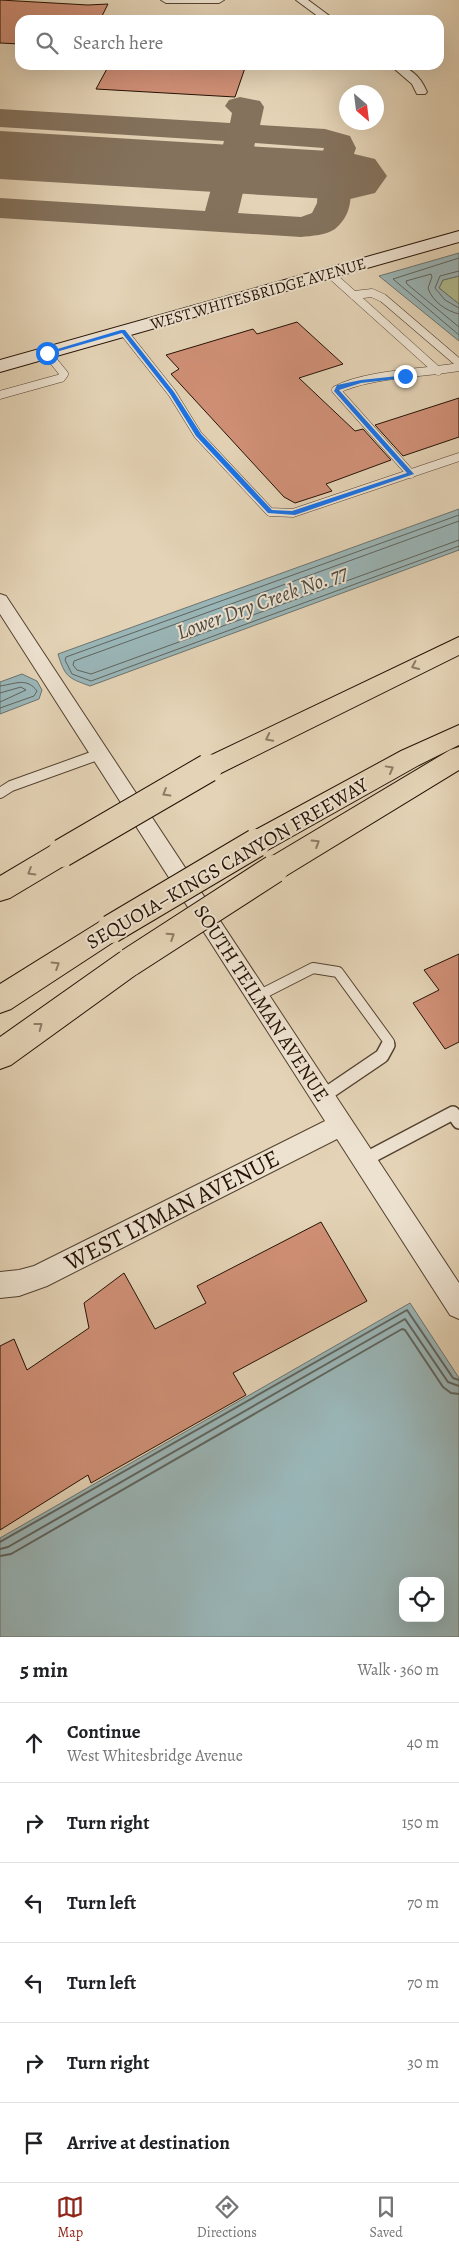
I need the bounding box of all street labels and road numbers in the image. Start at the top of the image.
street label: WEST WHITESBRIDGE AVENUE [147,253,369,336]
street label: SEQUOIA–KINGS CANYON FREEWAY [81,771,374,955]
street label: SOUTH TEILMAN AVENUE [188,900,335,1107]
street label: WEST LYMAN AVENUE [58,1142,285,1279]

